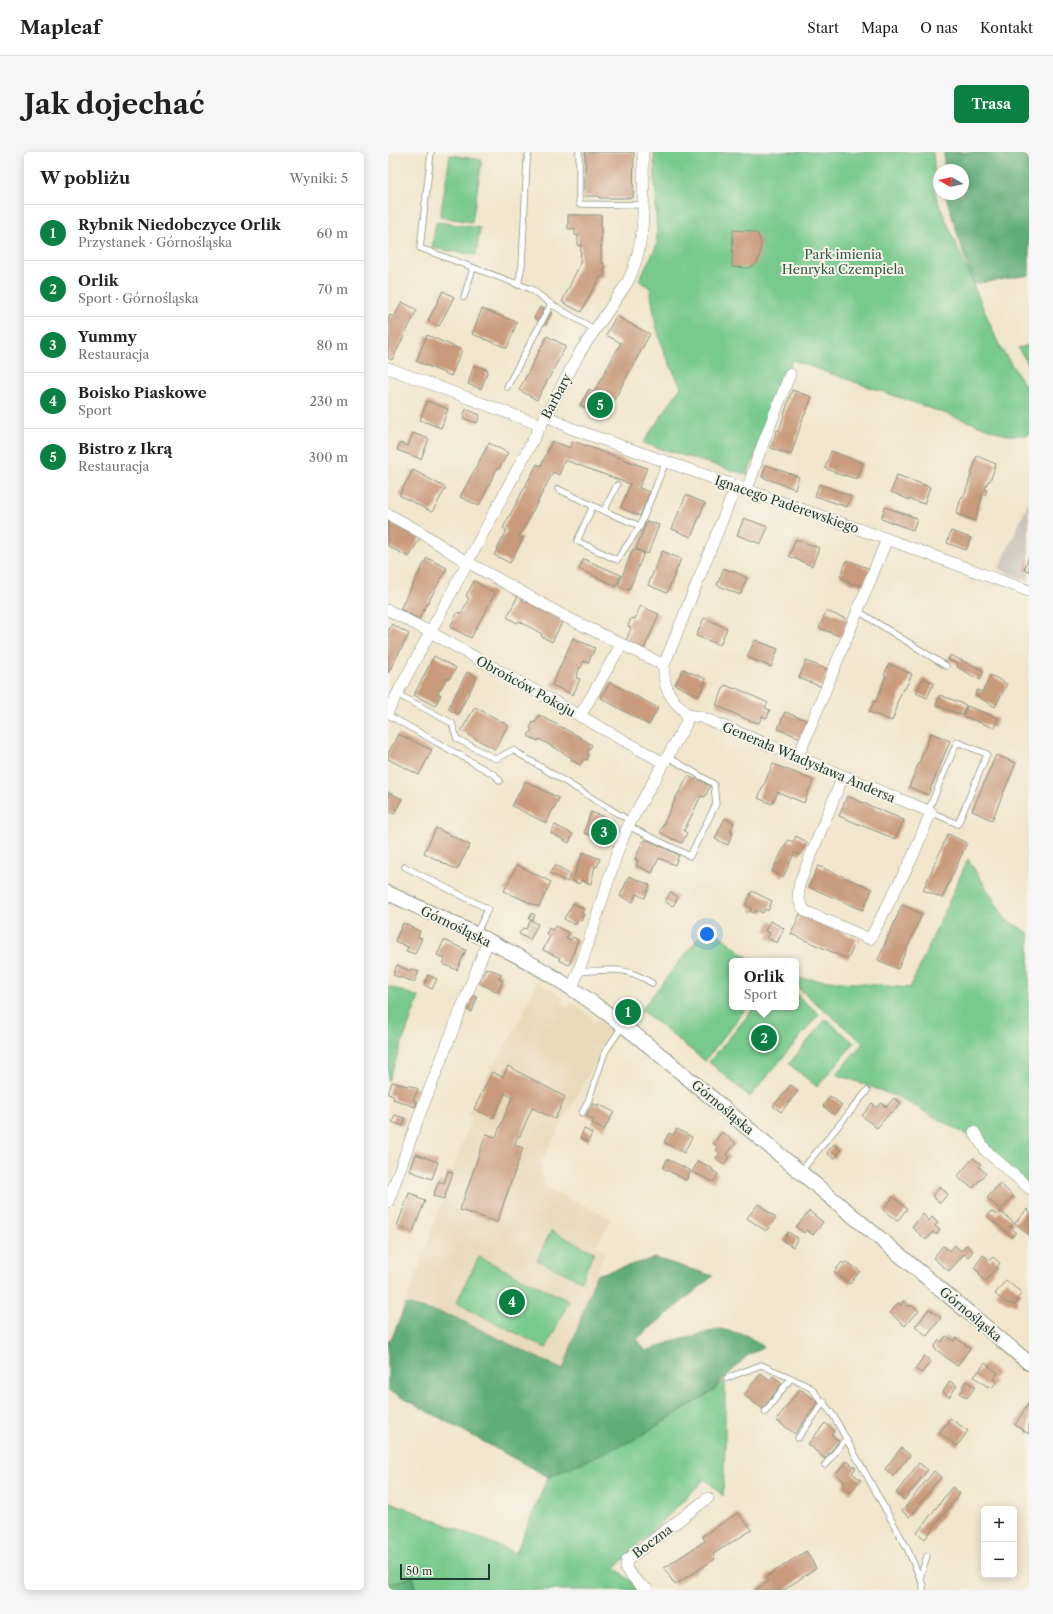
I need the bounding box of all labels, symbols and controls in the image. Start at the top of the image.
text: Mapleaf [20,16,101,39]
text: Start [807,19,839,37]
text: Mapa [861,19,898,37]
text: O nas [920,19,958,37]
text: Kontakt [980,19,1033,37]
button: Trasa [954,85,1029,123]
text: Jak dojechać [24,87,204,121]
north arrow [933,164,969,200]
text: W pobliżu [40,168,130,188]
text: Wyniki: 5 [289,170,348,186]
text: Rybnik Niedobczyce Orlik [78,215,281,234]
text: 1 [50,225,56,241]
text: 60 m [317,225,348,241]
text: Przystanek · Górnośląska [78,234,232,250]
park label: Park imienia Henryka Czempiela [782,246,904,277]
text: Orlik [78,271,119,290]
text: 2 [49,281,57,297]
text: 70 m [318,281,348,297]
text: Sport · Górnośląska [78,290,199,306]
text: Yummy [78,327,137,346]
text: 3 [49,337,57,353]
text: 80 m [316,337,348,353]
text: Restauracja [78,346,149,362]
street label: Barbary [537,370,575,421]
text: Boisko Piaskowe [78,383,207,402]
pin: 5 [587,390,613,420]
text: 4 [49,393,57,409]
text: 230 m [310,393,348,409]
text: Sport [78,402,112,418]
text: Bistro z Ikrą [78,439,172,458]
text: 5 [49,449,57,465]
text: 300 m [309,449,348,465]
text: Restauracja [78,458,149,474]
street label: Ignacego Paderewskiego [713,472,861,536]
street label: Obrońców Pokoju [474,652,578,720]
street label: Generała Władysława Andersa [720,718,898,806]
pin: 3 [591,817,617,847]
street label: Górnośląska [418,902,494,950]
your location [697,924,717,944]
popup [729,958,799,1010]
text: Orlik [744,967,784,986]
text: Sport [744,986,777,1002]
pin: 1 [615,997,641,1027]
pin: 2 [751,1023,777,1053]
street label: Górnośląska [689,1076,757,1138]
street label: Górnośląska [937,1283,1005,1345]
pin: 4 [499,1287,525,1317]
map controls [981,1506,1017,1578]
button: + [981,1506,1017,1542]
street label: Boczna [629,1521,675,1561]
button: − [981,1542,1017,1578]
scale bar [400,1562,490,1581]
text: 50 m [406,1564,432,1578]

